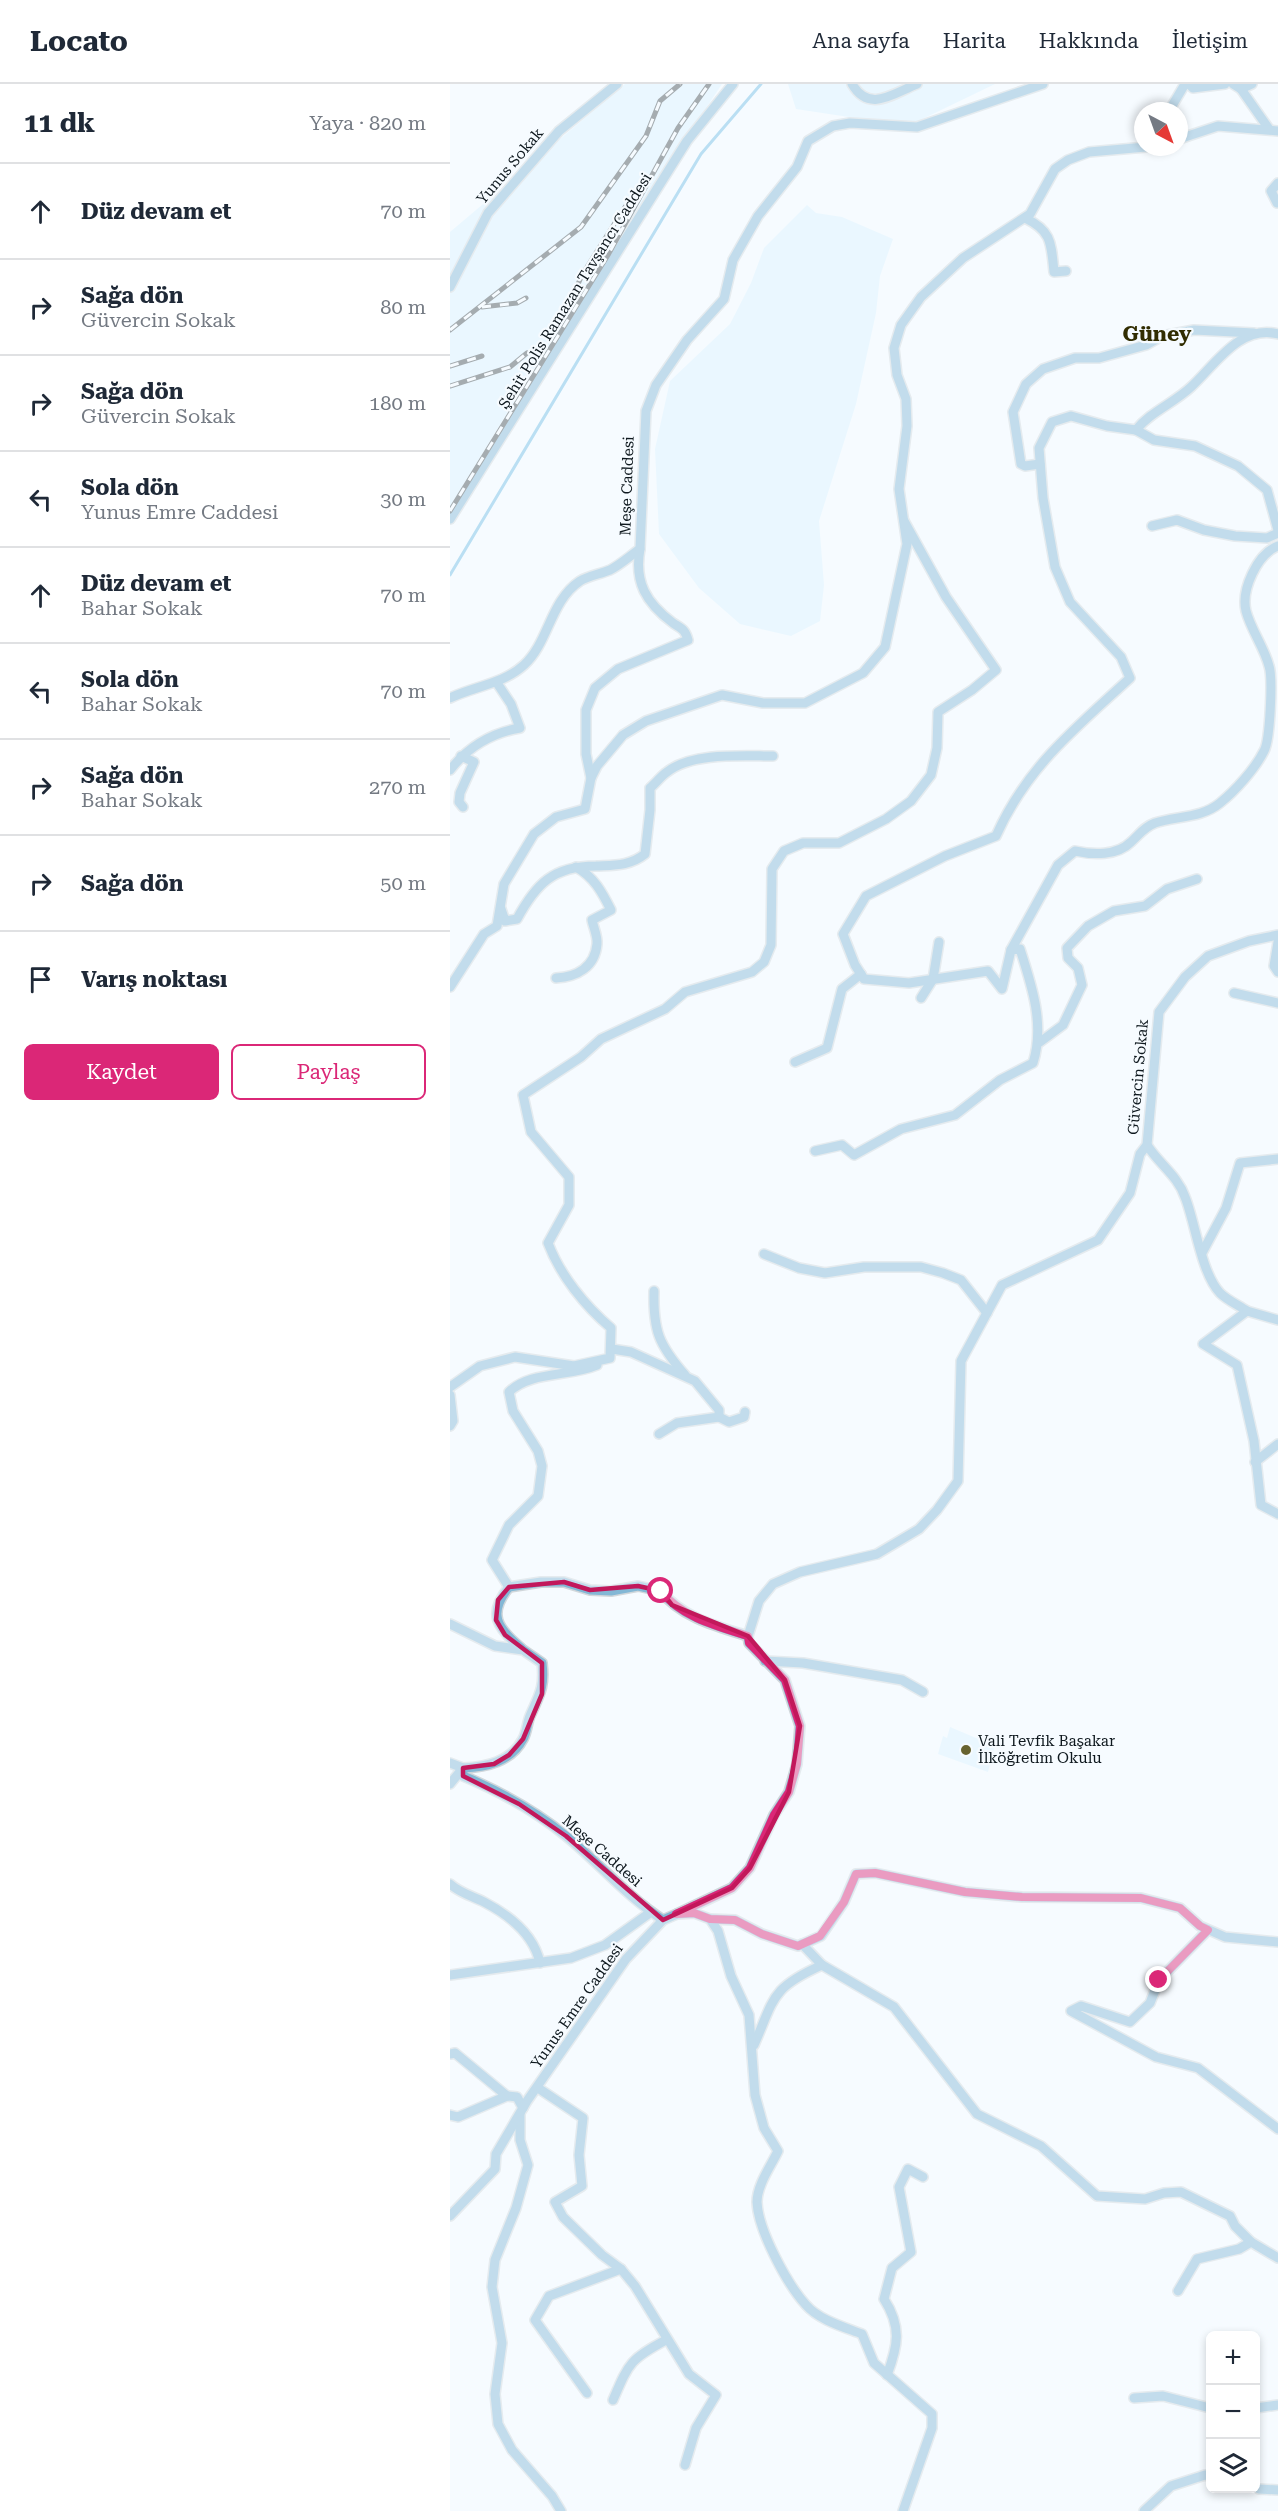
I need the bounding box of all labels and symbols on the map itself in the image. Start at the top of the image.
north arrow [1134,102,1188,156]
street label: Yunus Sokak [473,124,547,208]
street label: Şehit Polis Ramazan Tavşancı Caddesi [495,170,656,412]
district label: Güney [1122,322,1192,346]
street label: Meşe Caddesi [616,436,638,536]
street label: Güvercin Sokak [1124,1018,1152,1136]
route start [647,1577,673,1603]
place label: Vali Tevfik Başakar İlköğretim Okulu [978,1732,1115,1767]
marker: Vali Tevfik Başakar İlköğretim Okulu [959,1743,973,1757]
street label: Meşe Caddesi [559,1812,646,1891]
street label: Yunus Emre Caddesi [527,1940,627,2072]
route end [1145,1966,1171,1992]

